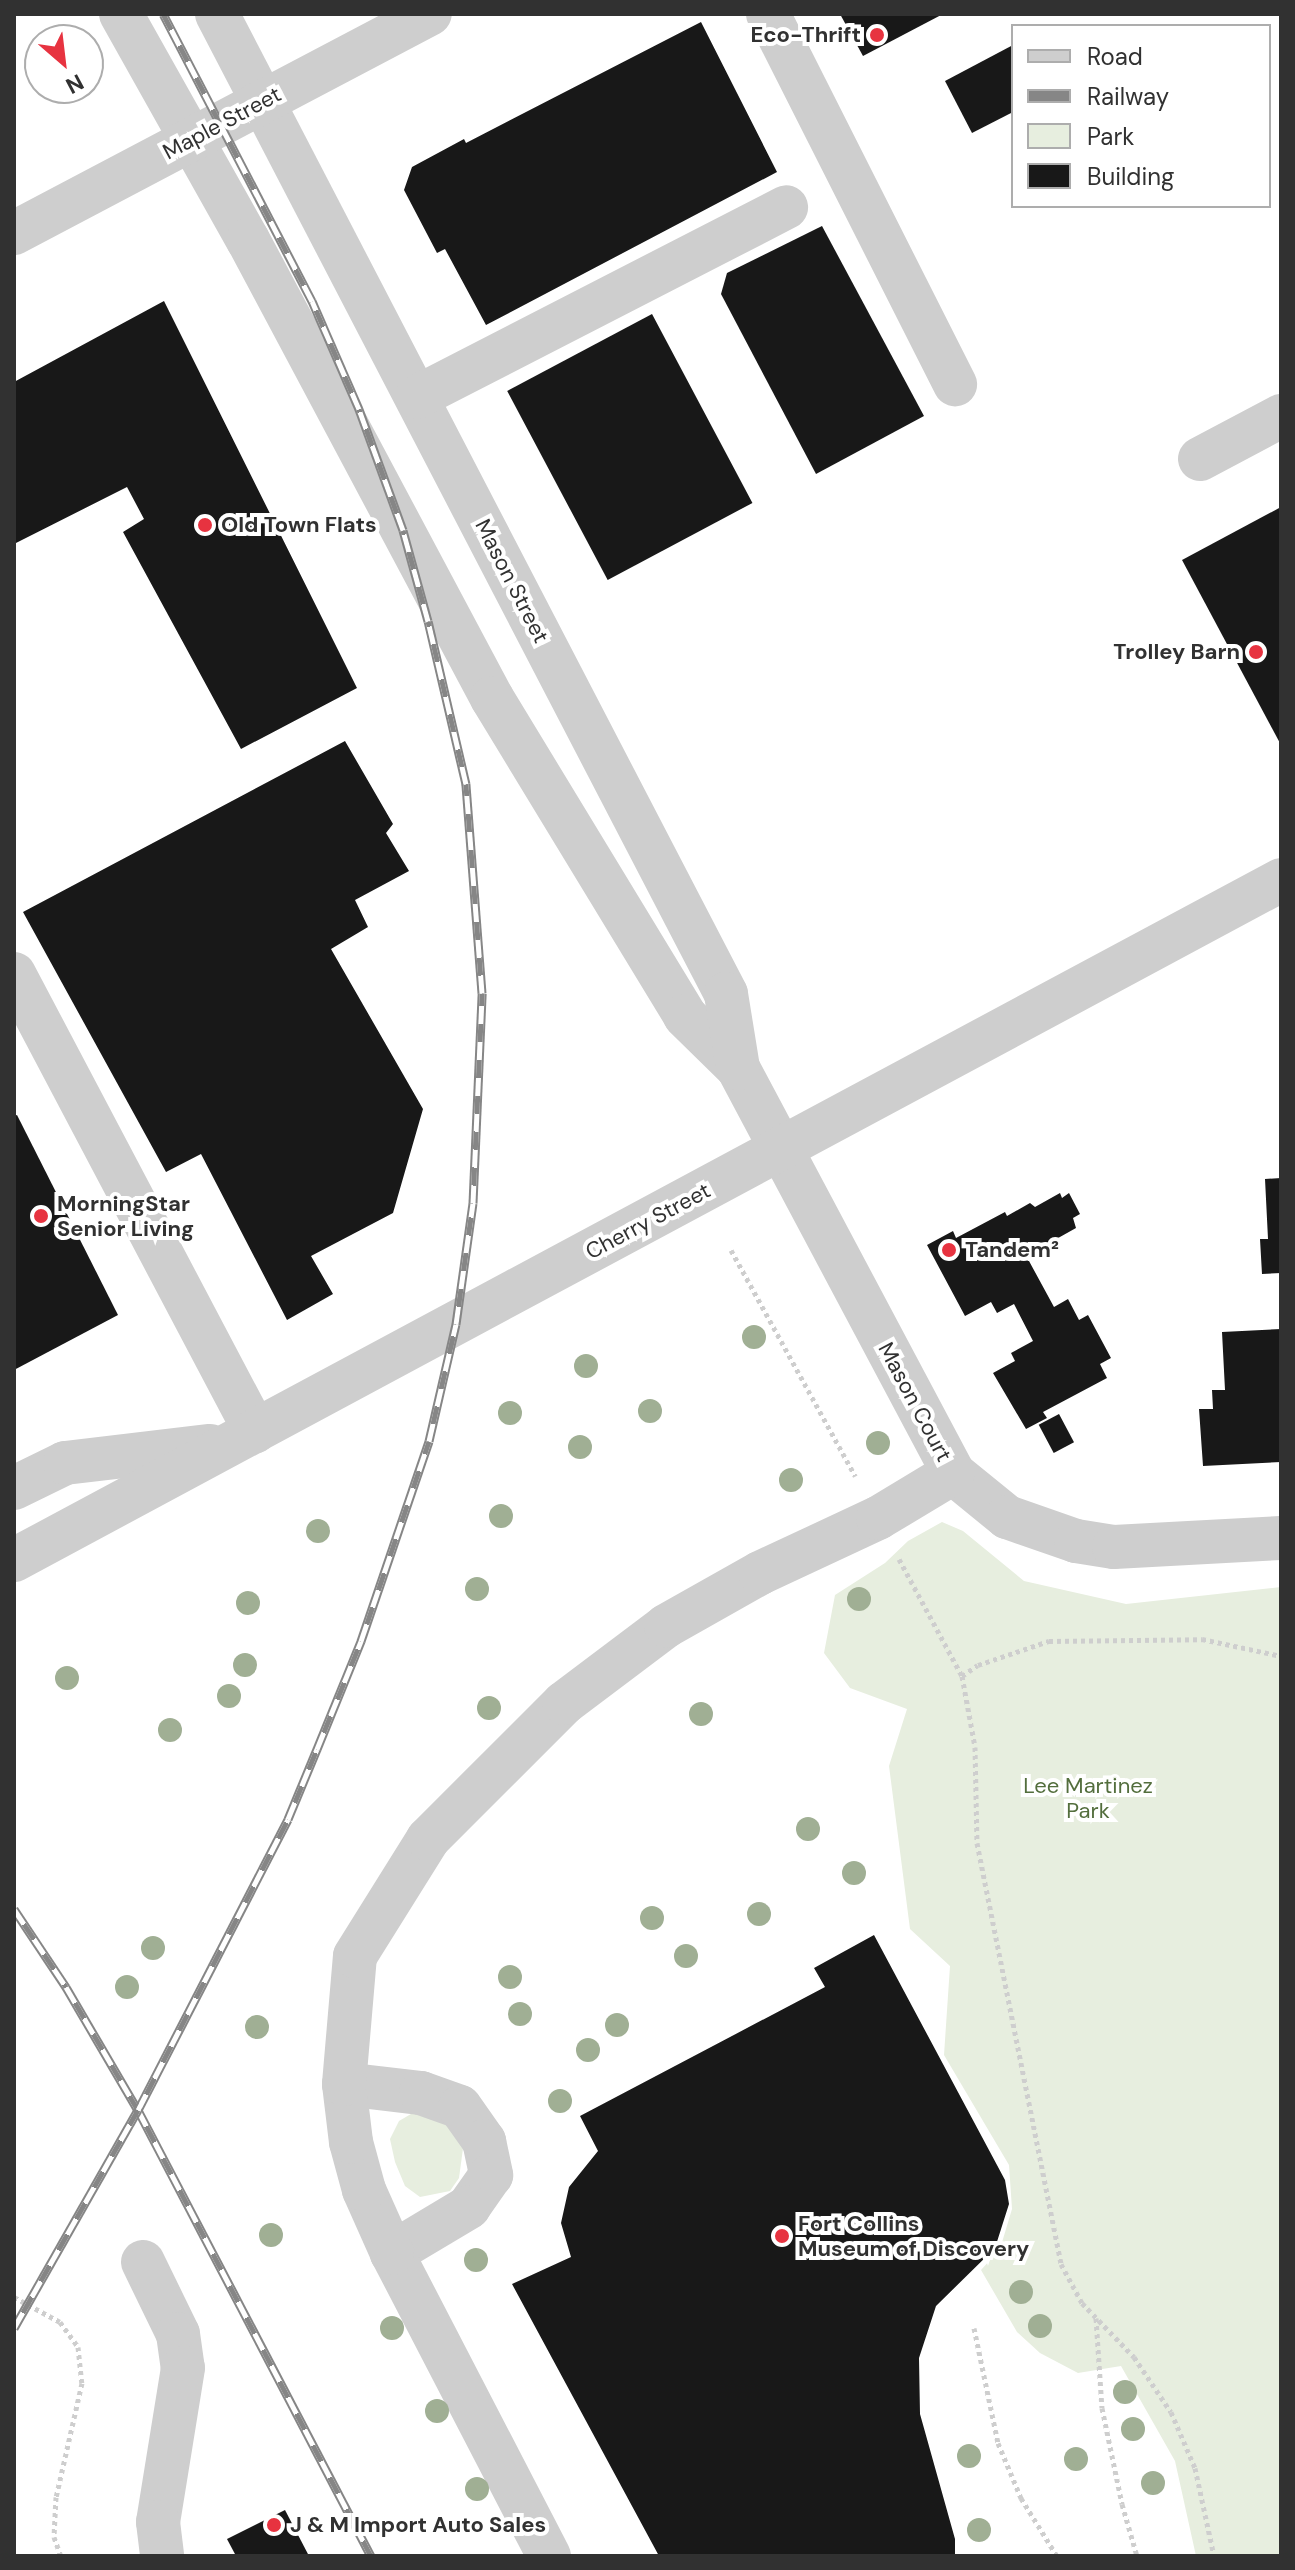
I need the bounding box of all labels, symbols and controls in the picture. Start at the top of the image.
place label: Eco-Thrift [750,22,861,48]
north arrow [24,24,104,104]
legend [1011,24,1271,208]
marker: Eco-Thrift [868,26,886,44]
text: Road [1087,41,1143,72]
text: N [61,67,88,100]
street label: Maple Street [158,81,286,165]
text: Railway [1087,81,1169,112]
text: Park [1087,121,1134,152]
text: Building [1087,161,1174,192]
place label: Old Town Flats [221,512,377,538]
street label: Mason Street [470,515,554,647]
marker: Old Town Flats [196,516,214,534]
place label: Trolley Barn [1113,639,1240,665]
marker: Trolley Barn [1247,643,1265,661]
street label: Cherry Street [581,1177,715,1265]
place label: MorningStar Senior Living [57,1190,194,1242]
marker: MorningStar Senior Living [32,1207,50,1225]
place label: Tandem² [965,1237,1059,1263]
marker: Tandem² [940,1241,958,1259]
street label: Mason Court [873,1338,957,1466]
park label: Lee Martinez Park [1023,1772,1153,1824]
place label: Fort Collins Museum of Discovery [798,2210,1029,2262]
marker: Fort Collins Museum of Discovery [773,2227,791,2245]
place label: J & M Import Auto Sales [290,2512,546,2538]
marker: J & M Import Auto Sales [265,2516,283,2534]

